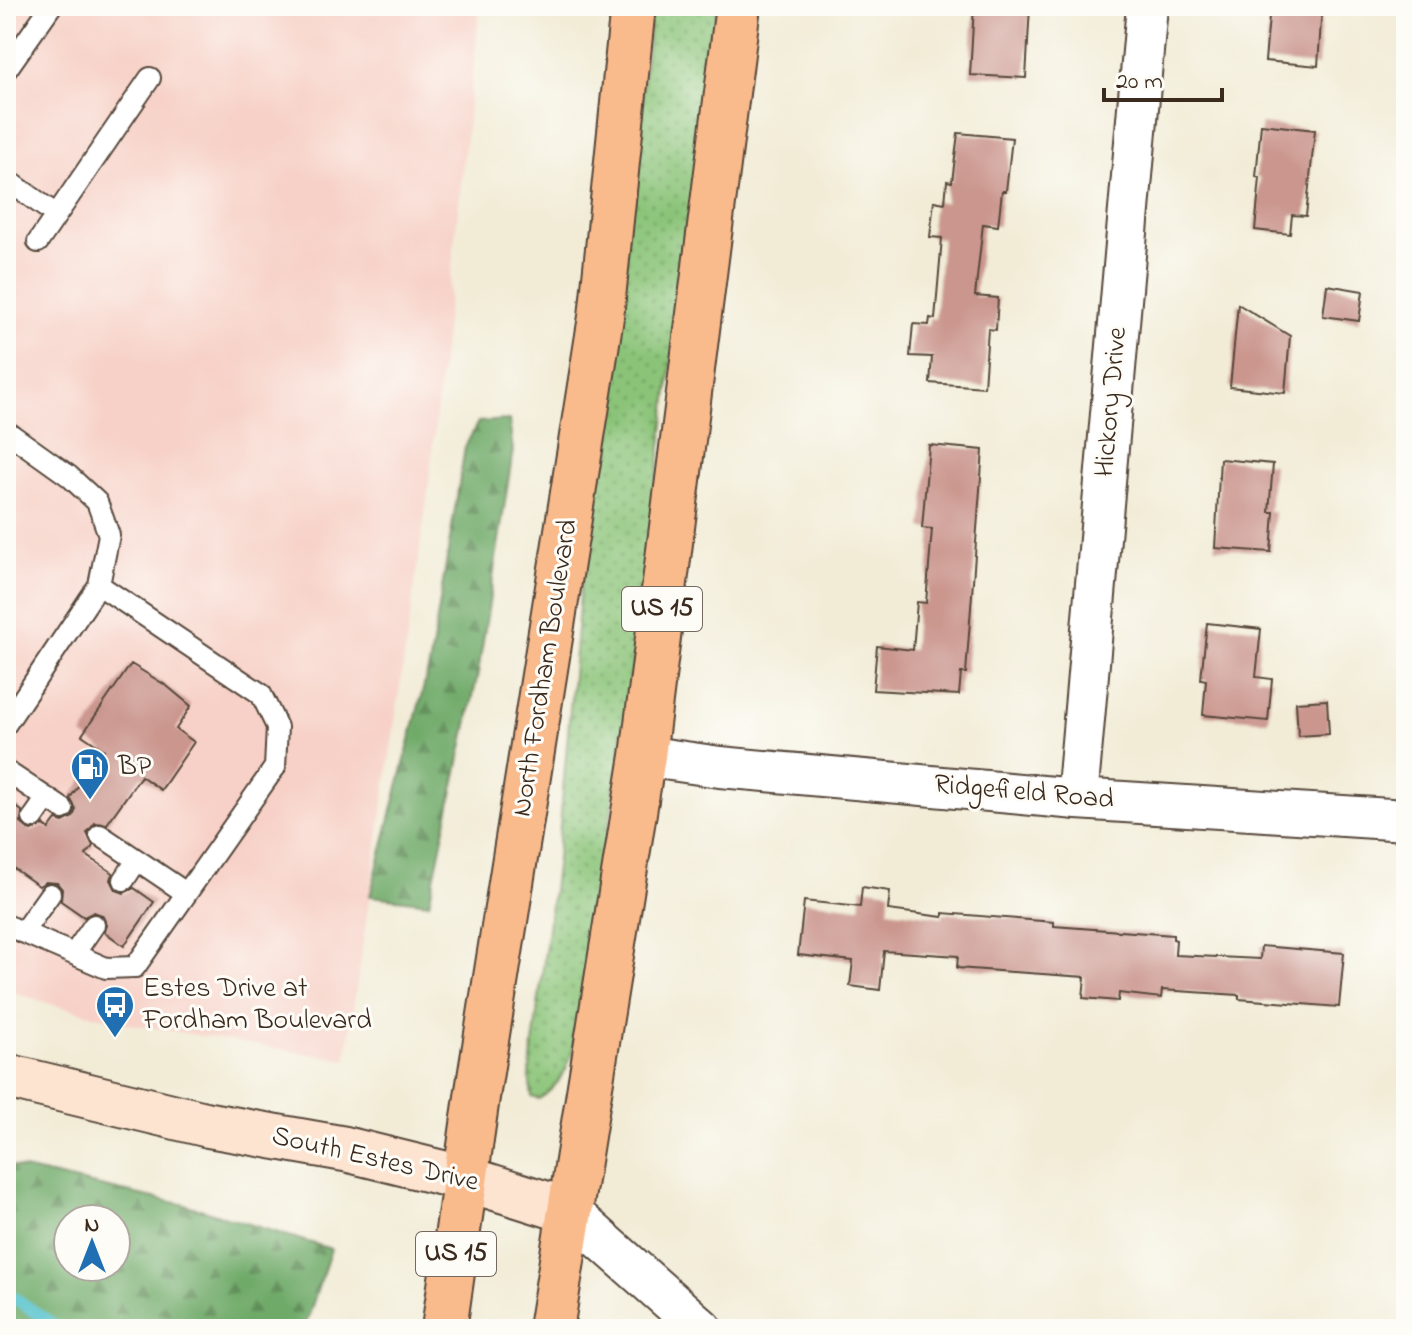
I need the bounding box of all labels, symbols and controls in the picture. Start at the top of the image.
scale bar [1104,52,1222,102]
text: 20 m [1116,65,1163,100]
street label: Hickory Drive [1085,325,1139,479]
street label: North Fordham Boulevard [502,516,590,820]
road number: US 15 [622,587,702,631]
fuel station icon: BP [69,746,111,801]
place label: BP [117,747,152,788]
street label: Ridgefield Road [932,765,1116,821]
place label: Estes Drive at Fordham Boulevard [142,969,372,1042]
bus stop icon: Estes Drive at Fordham Boulevard [94,984,136,1039]
street label: South Estes Drive [268,1116,483,1204]
north arrow [52,1203,132,1283]
text: N [85,1210,99,1242]
road number: US 15 [416,1232,496,1276]

